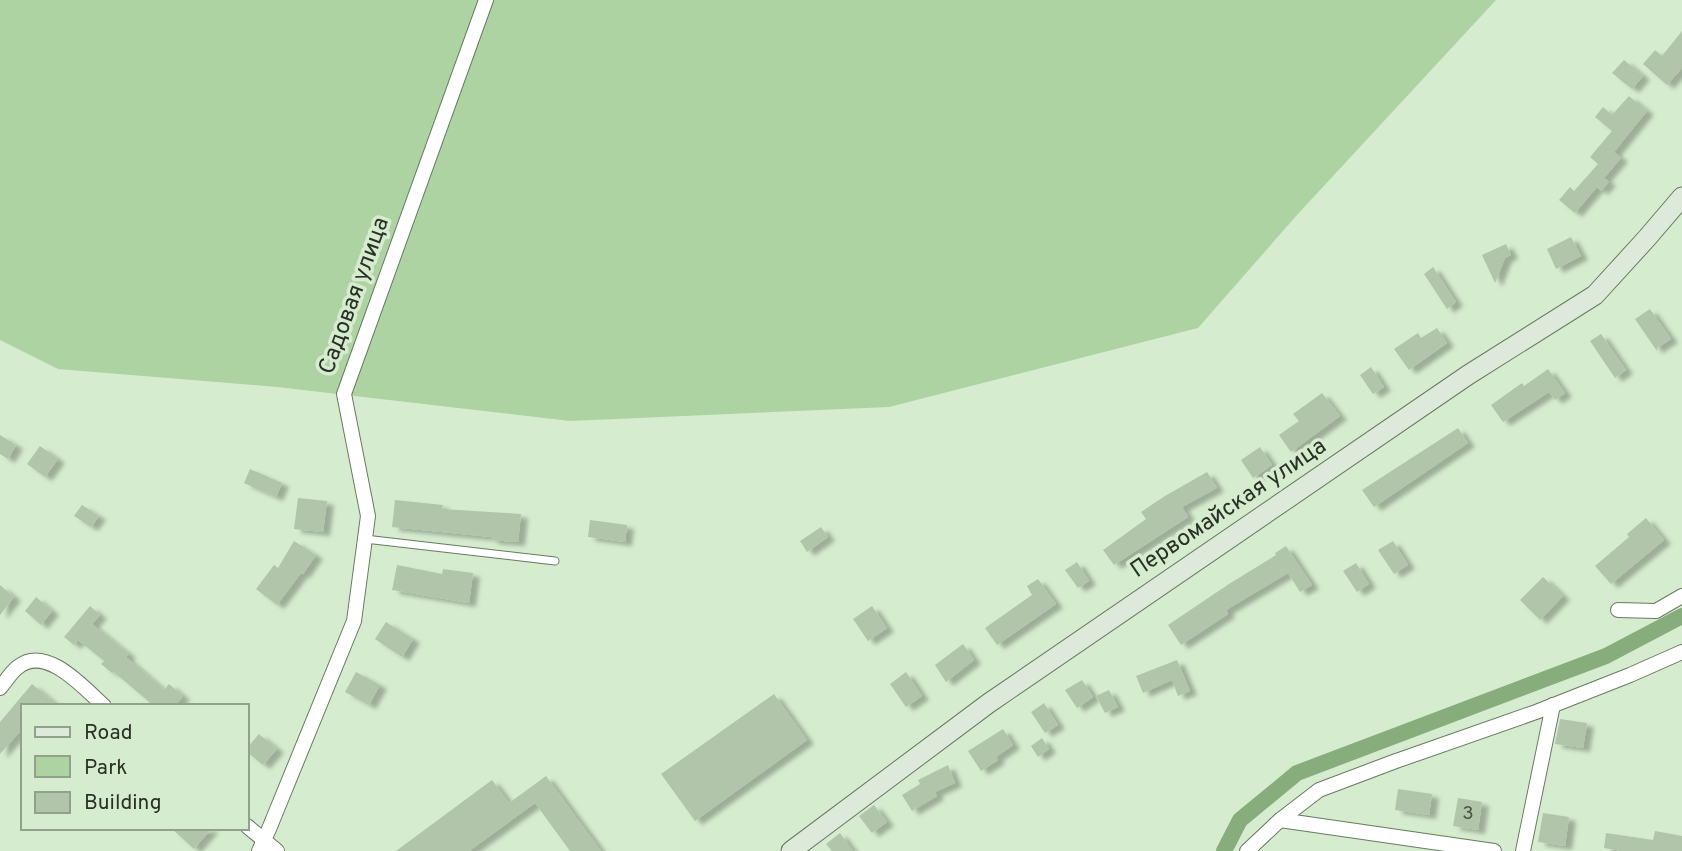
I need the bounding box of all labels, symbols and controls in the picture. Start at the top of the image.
street label: Садовая улица [313,213,397,379]
street label: Первомайская улица [1125,433,1333,585]
legend [21,704,248,830]
text: Road [84,720,133,747]
text: Park [84,755,127,782]
text: Building [84,790,162,817]
house number: 3 [1462,802,1474,826]

